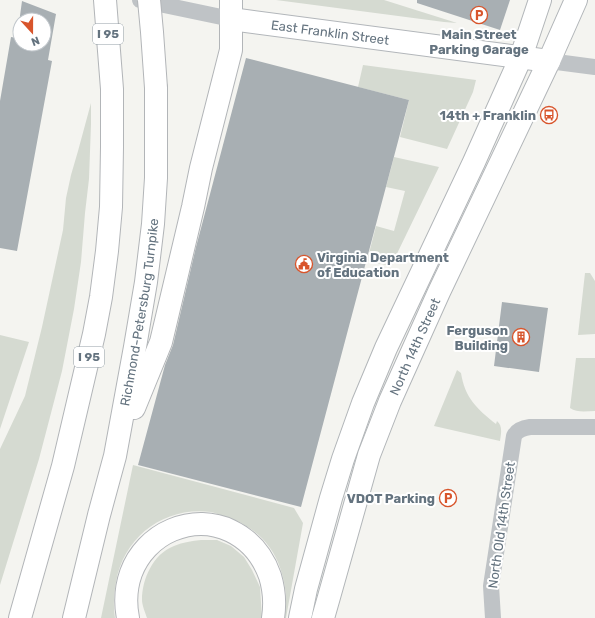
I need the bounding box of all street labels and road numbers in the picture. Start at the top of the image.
street label: East Franklin Street [270,17,390,48]
road number: I 95 [93,24,123,44]
street label: Richmond-Petersburg Turnpike [117,218,161,407]
street label: North 14th Street [387,296,443,398]
road number: I 95 [74,347,104,367]
street label: North Old 14th Street [485,461,518,589]

